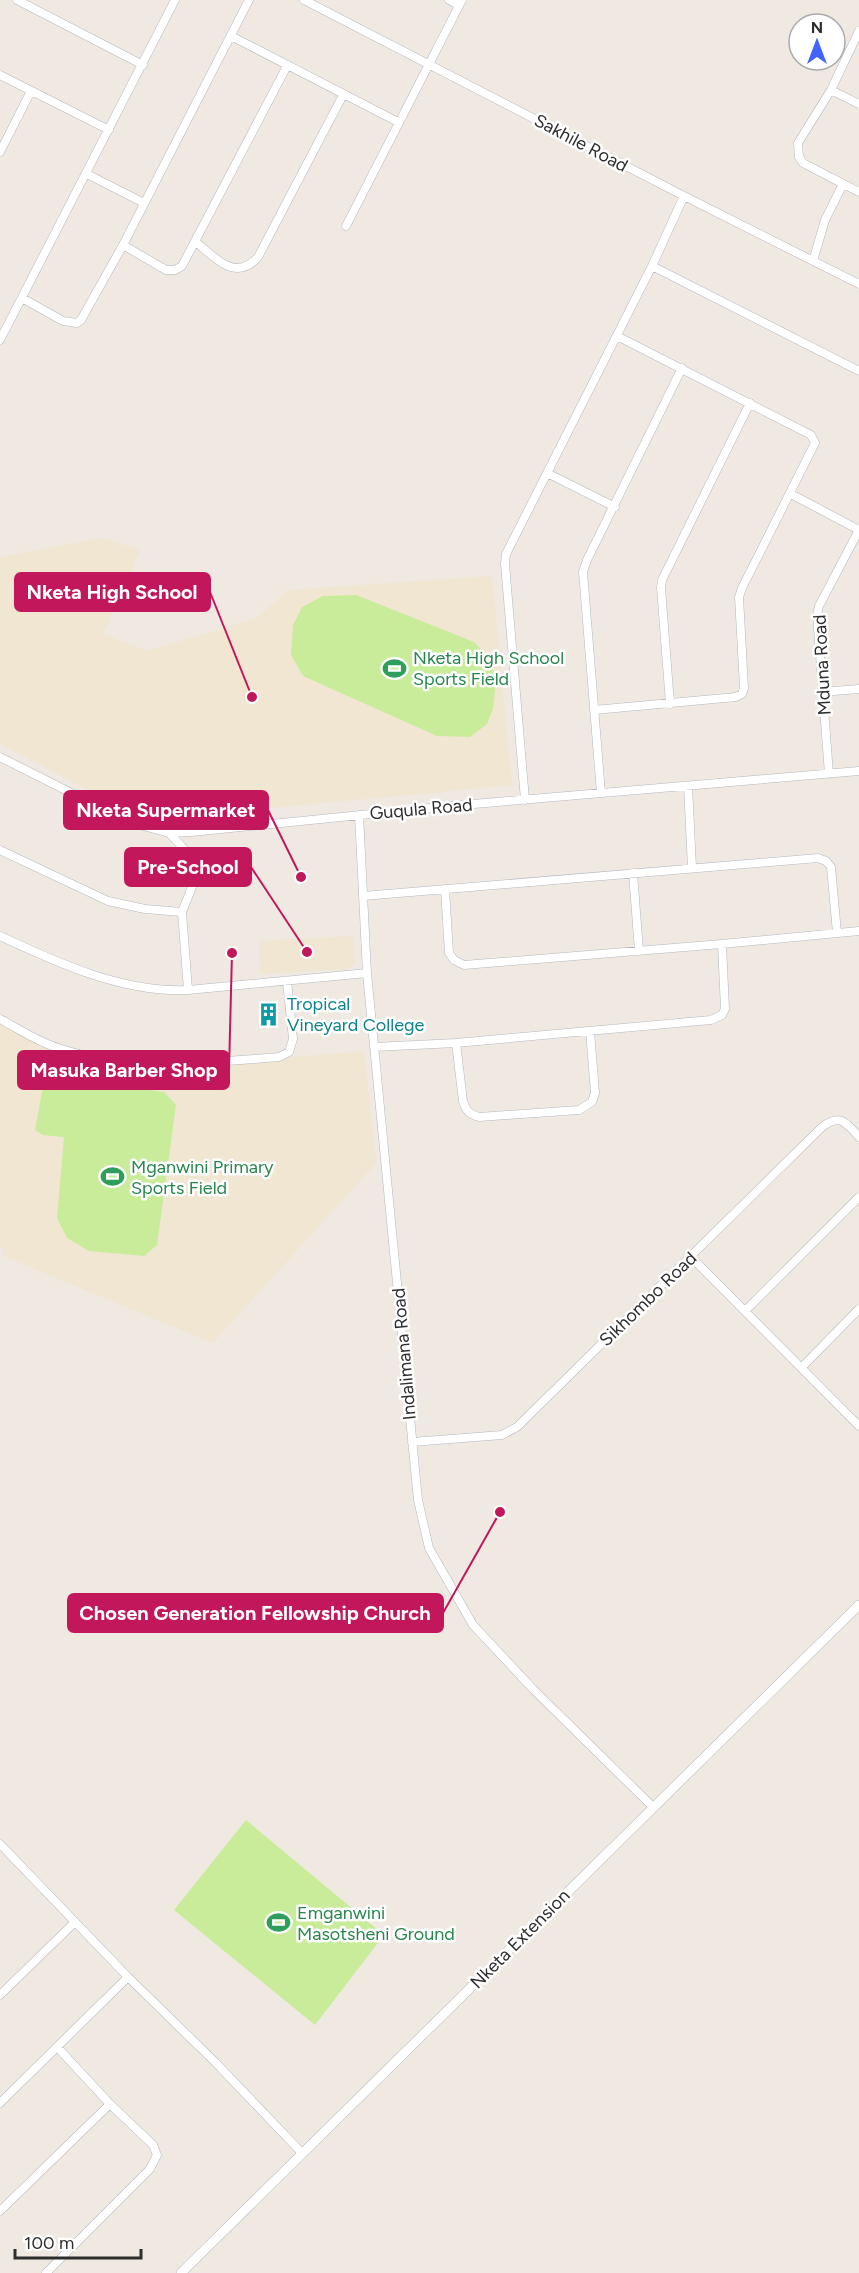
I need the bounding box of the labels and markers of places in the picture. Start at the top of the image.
callout: Nketa High School [15,573,210,611]
place label: Nketa High School Sports Field [413,647,564,690]
sports icon: Nketa High School Sports Field [382,655,408,681]
callout: Nketa Supermarket [64,791,268,829]
callout: Pre-School [125,848,251,886]
place label: Tropical Vineyard College [287,993,425,1036]
building icon: Tropical Vineyard College [256,1001,282,1027]
callout: Masuka Barber Shop [18,1051,229,1089]
place label: Mganwini Primary Sports Field [131,1156,274,1199]
sports icon: Mganwini Primary Sports Field [100,1164,126,1190]
callout: Chosen Generation Fellowship Church [68,1594,443,1632]
place label: Emganwini Masotsheni Ground [297,1902,455,1945]
sports icon: Emganwini Masotsheni Ground [266,1910,292,1936]

